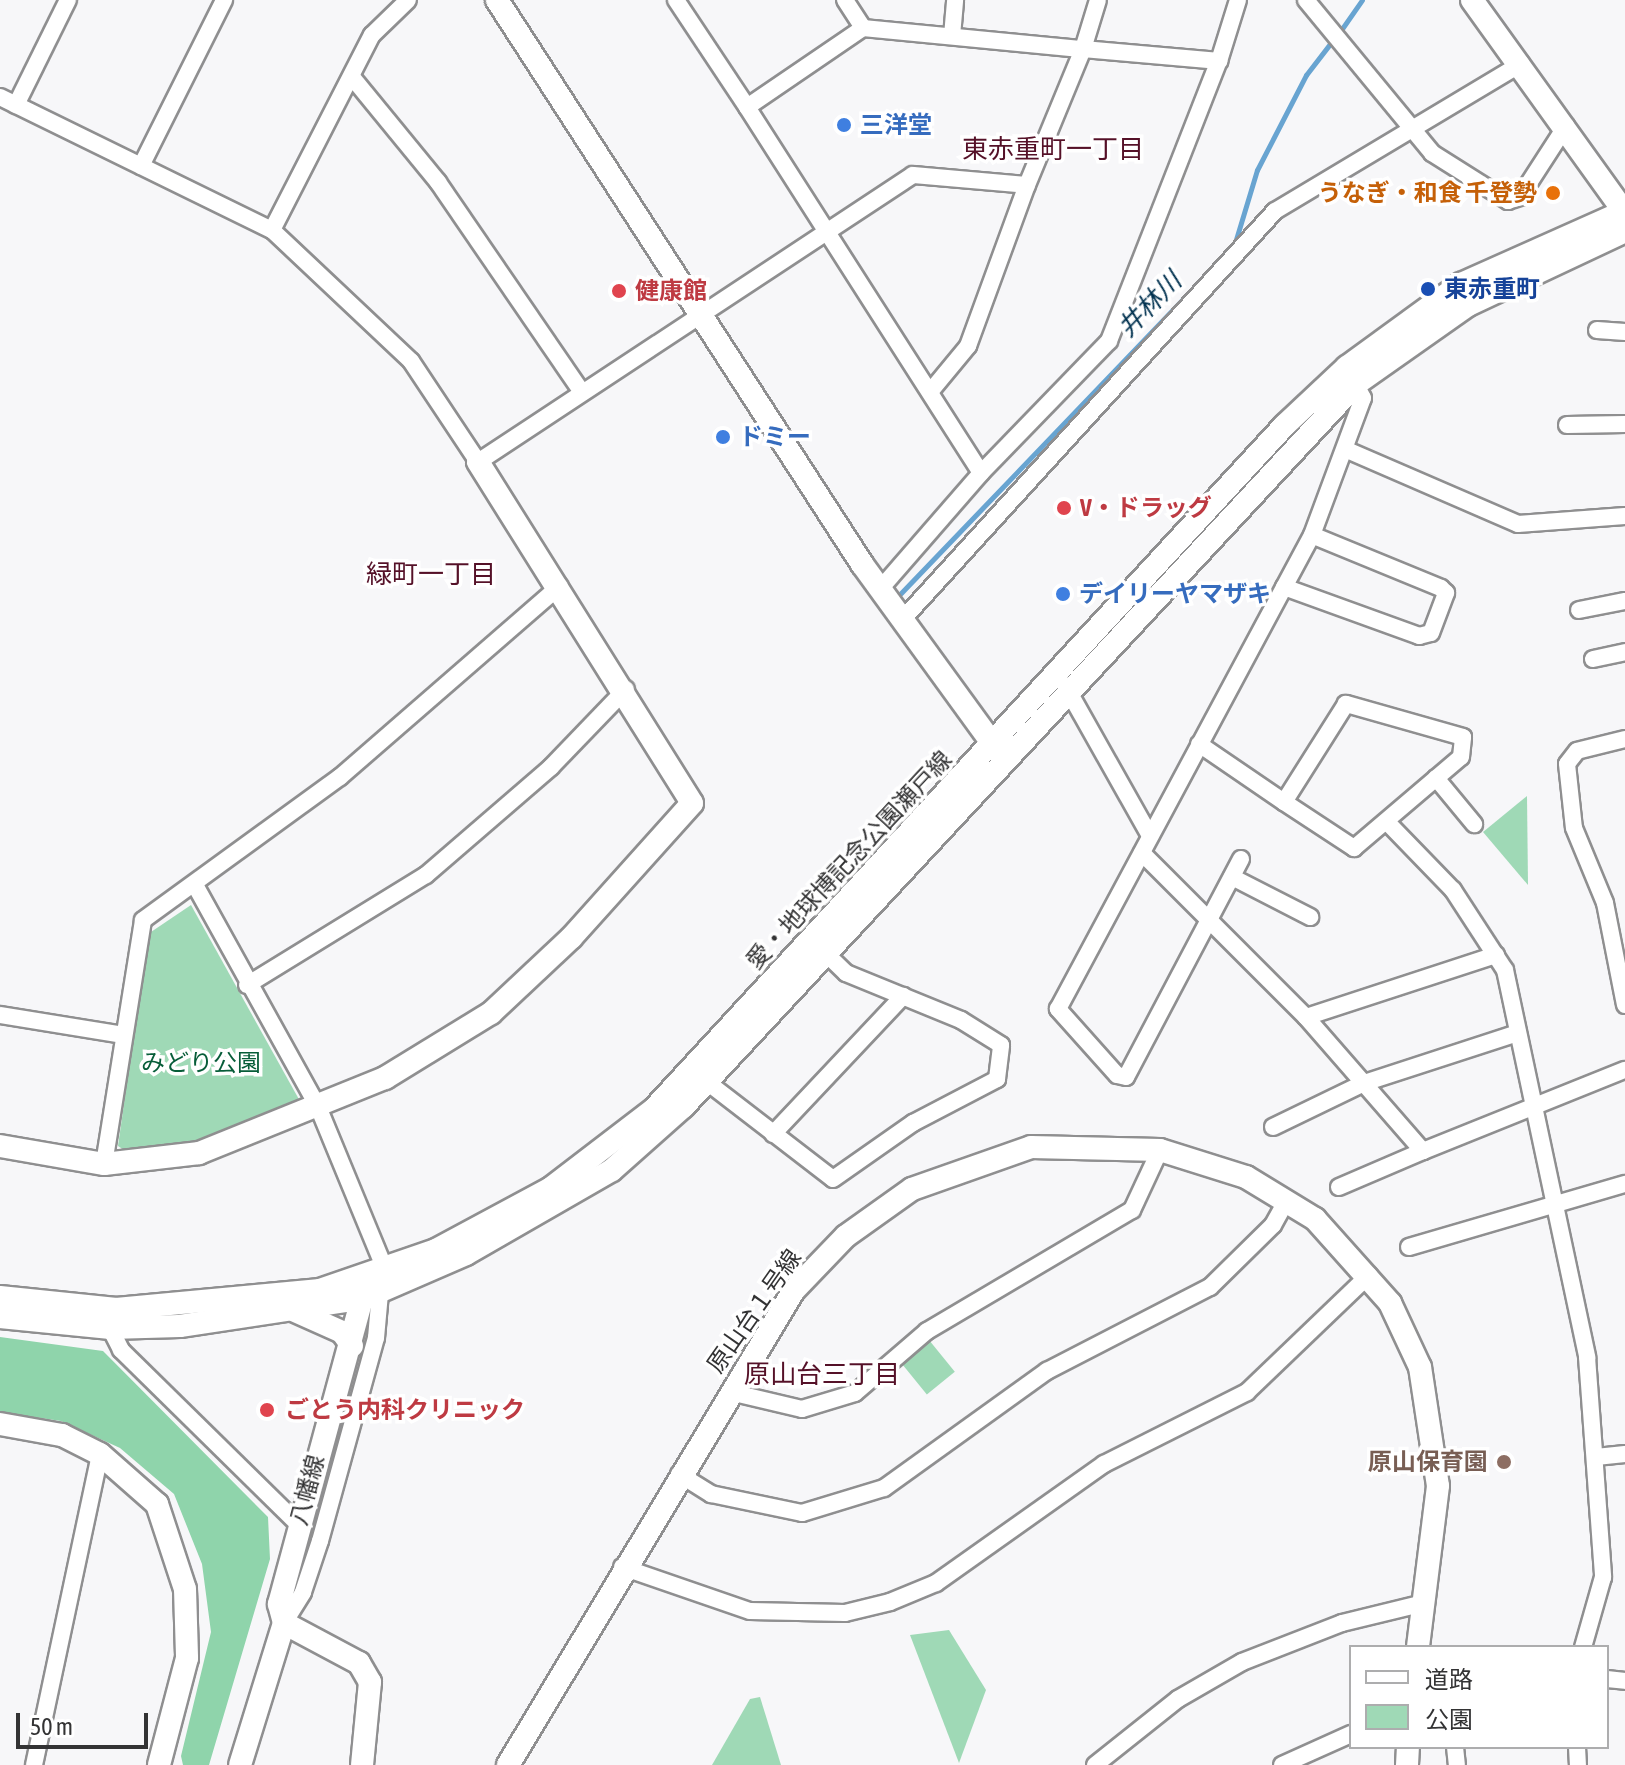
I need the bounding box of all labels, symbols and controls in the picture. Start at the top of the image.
place label: 三洋堂 [860,111,932,139]
marker: 三洋堂 [835,116,853,134]
district label: 東赤重町一丁目 [962,134,1144,166]
place label: うなぎ・和食 千登勢 [1318,179,1537,207]
marker: うなぎ・和食 千登勢 [1544,184,1562,202]
water label: 井林川 [1112,266,1188,344]
place label: 東赤重町 [1444,275,1540,303]
place label: 健康館 [635,277,707,305]
marker: 東赤重町 [1419,280,1437,298]
marker: 健康館 [610,282,628,300]
place label: ドミー [739,423,811,451]
marker: ドミー [714,428,732,446]
place label: V・ドラッグ [1080,494,1212,522]
marker: V・ドラッグ [1055,499,1073,517]
district label: 緑町一丁目 [366,559,496,591]
place label: デイリーヤマザキ [1079,580,1271,608]
marker: デイリーヤマザキ [1054,585,1072,603]
street label: 愛・地球博記念公園瀬戸線 [740,745,958,975]
park label: みどり公園 [141,1049,261,1077]
street label: 原山台１号線 [701,1244,807,1378]
district label: 原山台三丁目 [744,1359,900,1391]
place label: ごとう内科クリニック [285,1396,525,1424]
marker: ごとう内科クリニック [256,1399,278,1421]
place label: 原山保育園 [1368,1448,1488,1476]
street label: 八幡線 [284,1451,330,1529]
marker: 原山保育園 [1495,1453,1513,1471]
legend [1349,1645,1609,1749]
text: 道路 [1425,1666,1473,1693]
scale bar [20,1697,152,1747]
text: 公園 [1425,1706,1473,1733]
text: 50 m [30,1713,73,1740]

